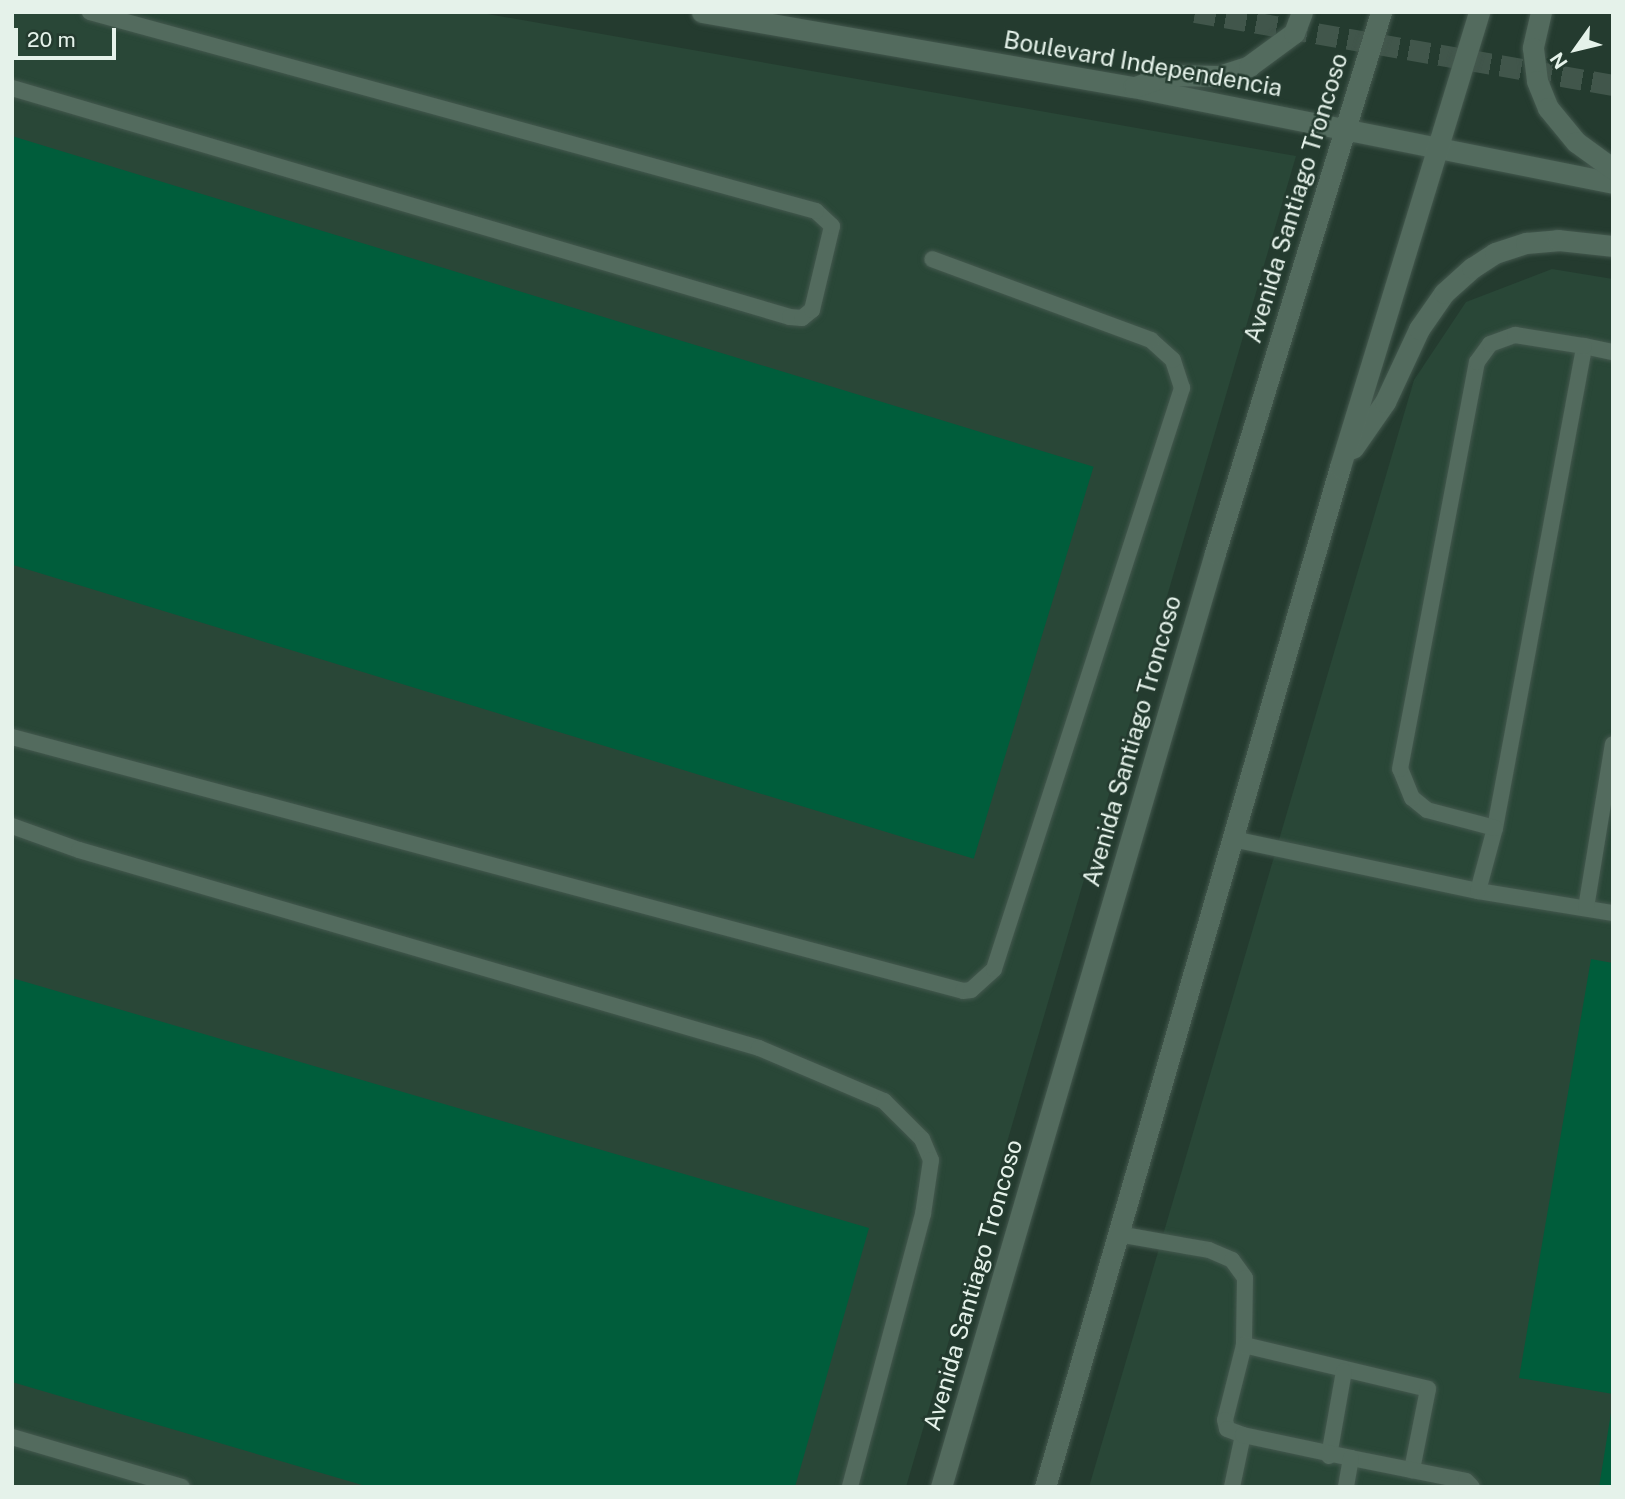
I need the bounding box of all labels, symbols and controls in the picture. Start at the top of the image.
scale bar [18,14,119,58]
north arrow [1541,14,1611,84]
street label: Boulevard Independencia [1001,25,1285,103]
text: 20 m [27,27,76,52]
text: N [1545,48,1572,73]
street label: Avenida Santiago Troncoso [1238,50,1354,346]
street label: Avenida Santiago Troncoso [1077,592,1187,890]
street label: Avenida Santiago Troncoso [918,1136,1028,1434]

